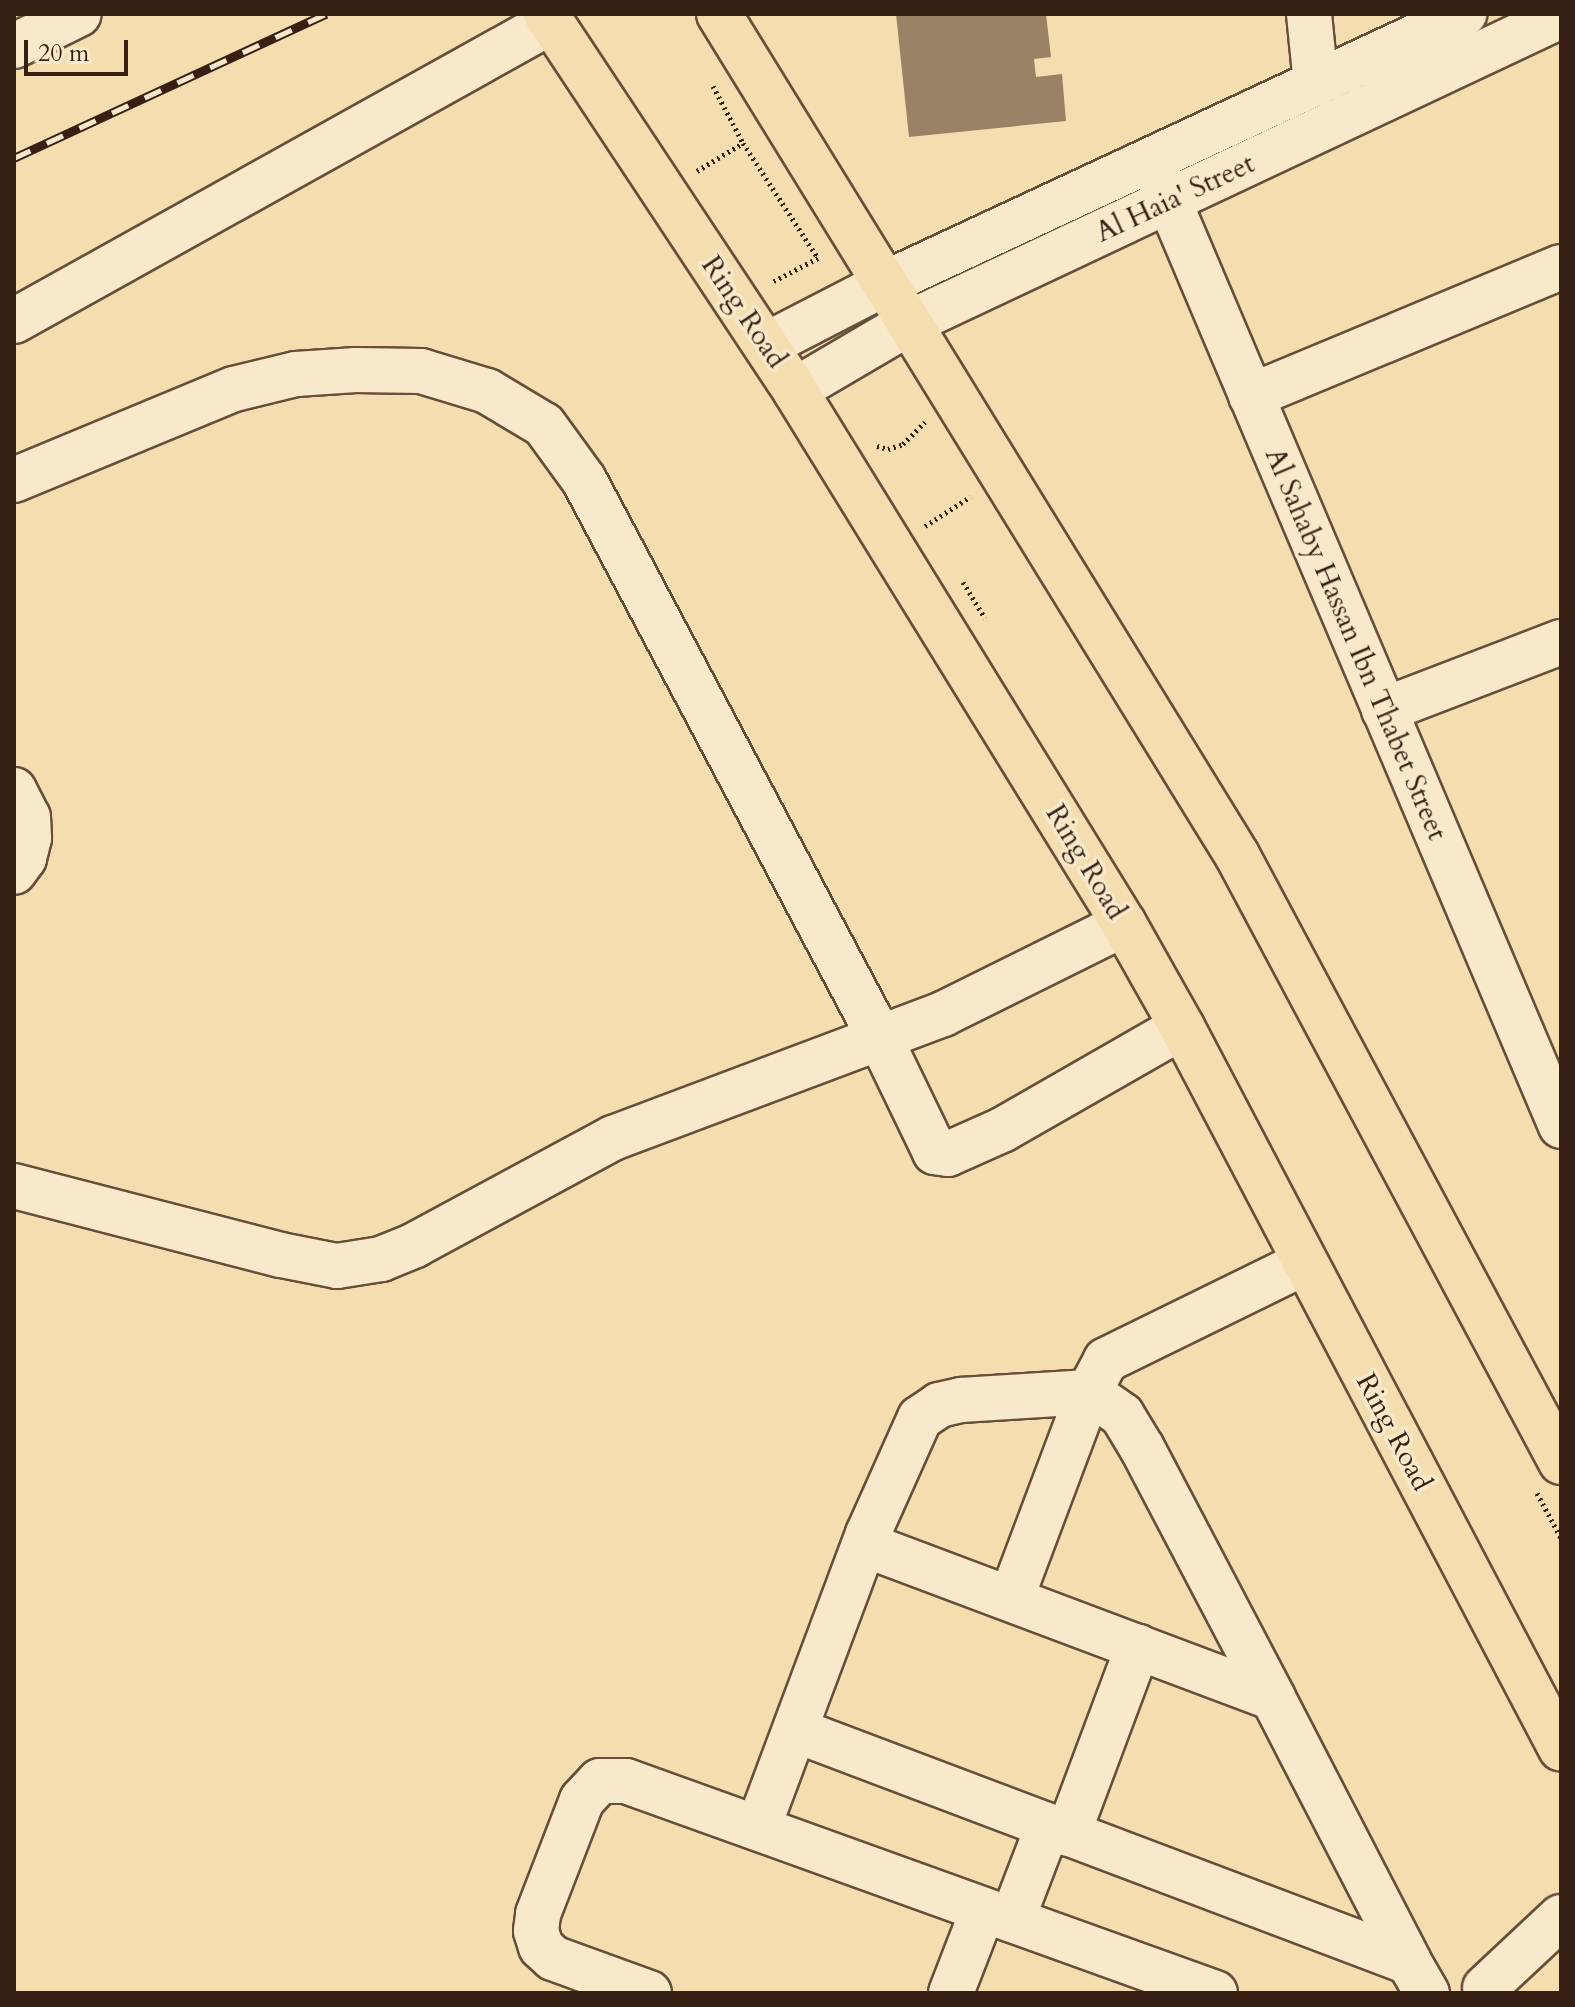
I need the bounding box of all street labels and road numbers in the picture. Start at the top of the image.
street label: Al Haia' Street [1090,147,1260,249]
street label: Ring Road [694,250,794,374]
street label: Al Sahaby Hassan Ibn Thabet Street [1258,443,1454,845]
street label: Ring Road [1039,799,1133,925]
street label: Ring Road [1349,1368,1439,1496]

